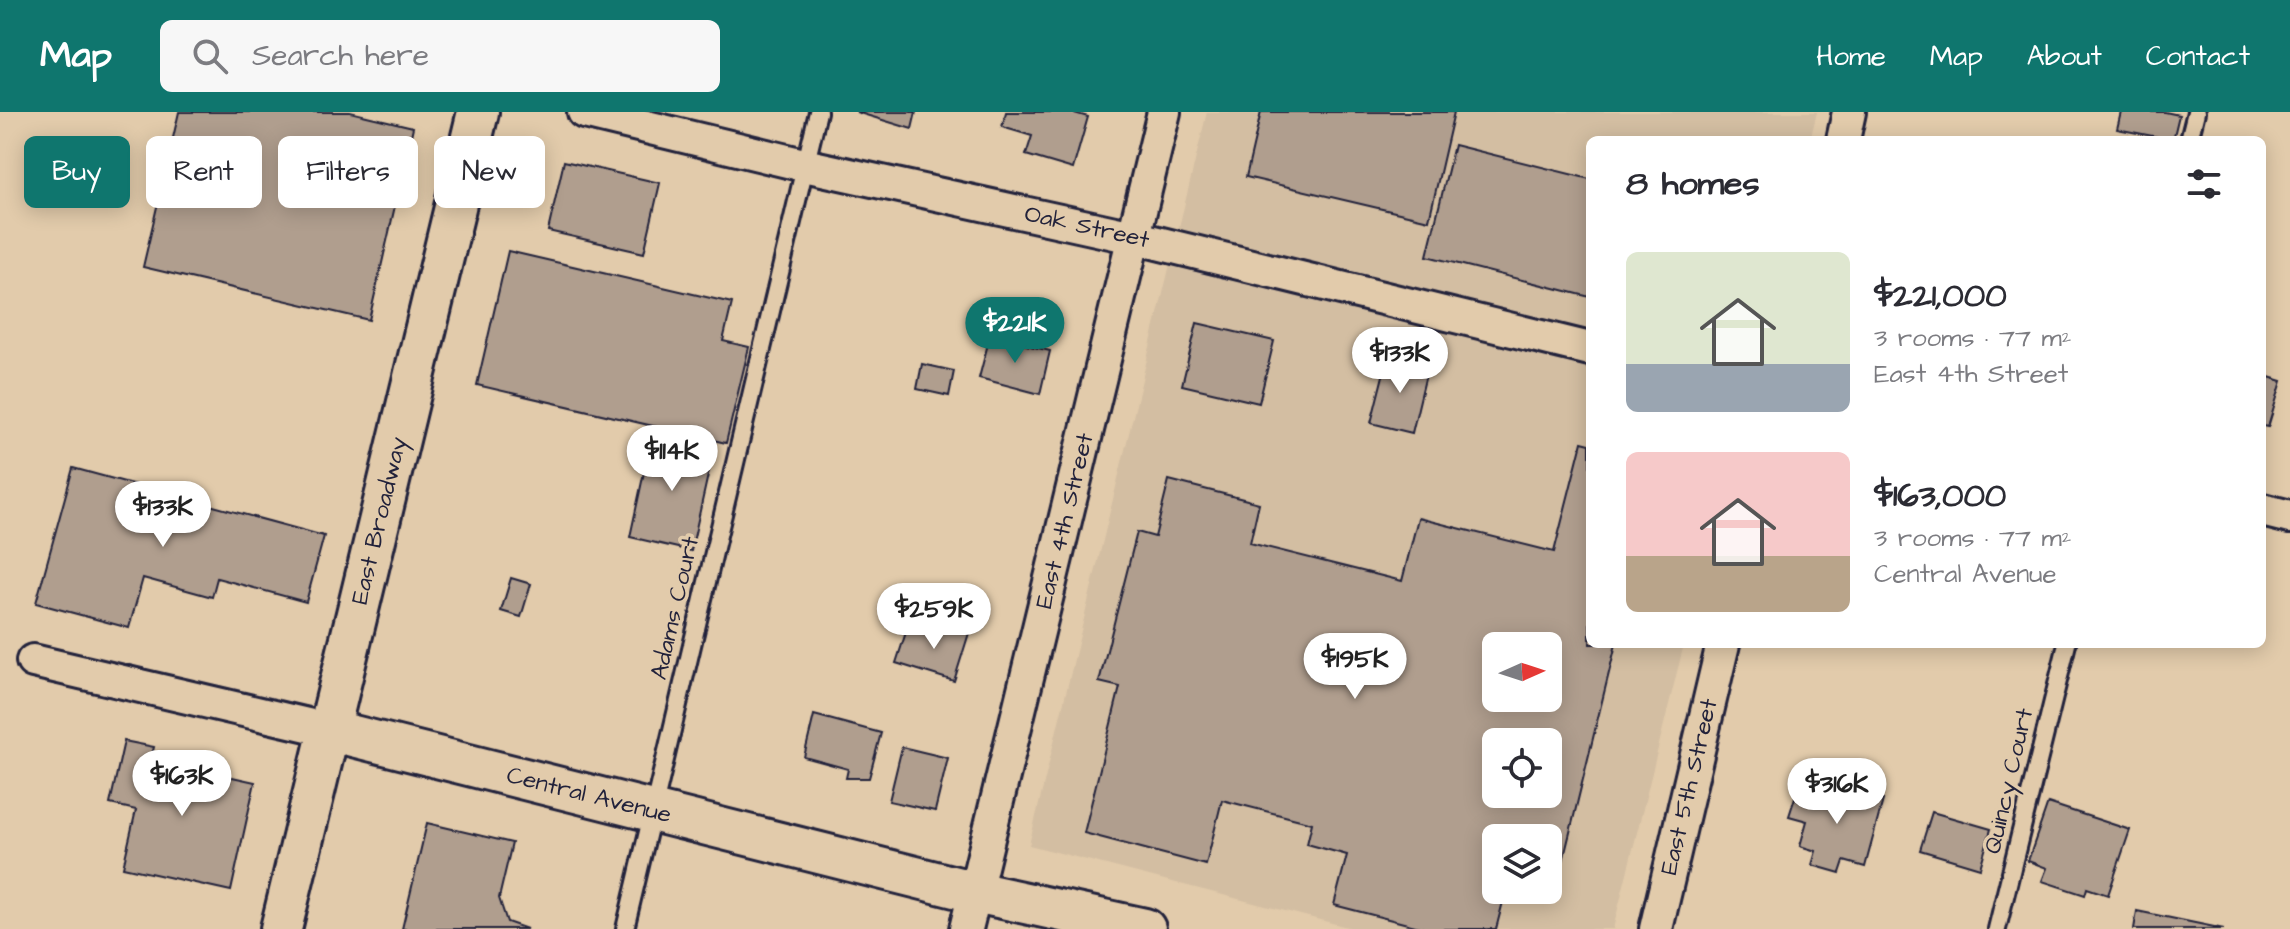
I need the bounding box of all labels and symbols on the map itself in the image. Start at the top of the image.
street label: Oak Street [1021,197,1153,257]
pin: $221K [959,297,1071,365]
pin: $133K [1344,327,1456,395]
pin: $114K [616,425,728,493]
street label: East 4th Street [1027,429,1103,612]
street label: East Broadway [343,434,417,608]
pin: $133K [107,481,219,549]
street label: Adams Court [642,533,708,683]
pin: $259K [878,583,990,651]
north arrow [1482,632,1562,712]
pin: $195K [1299,633,1411,701]
street label: East 5th Street [1652,695,1727,878]
street label: Quincy Court [1976,705,2043,857]
pin: $163K [126,750,238,818]
street label: Central Avenue [503,758,675,832]
pin: $316K [1781,758,1893,826]

